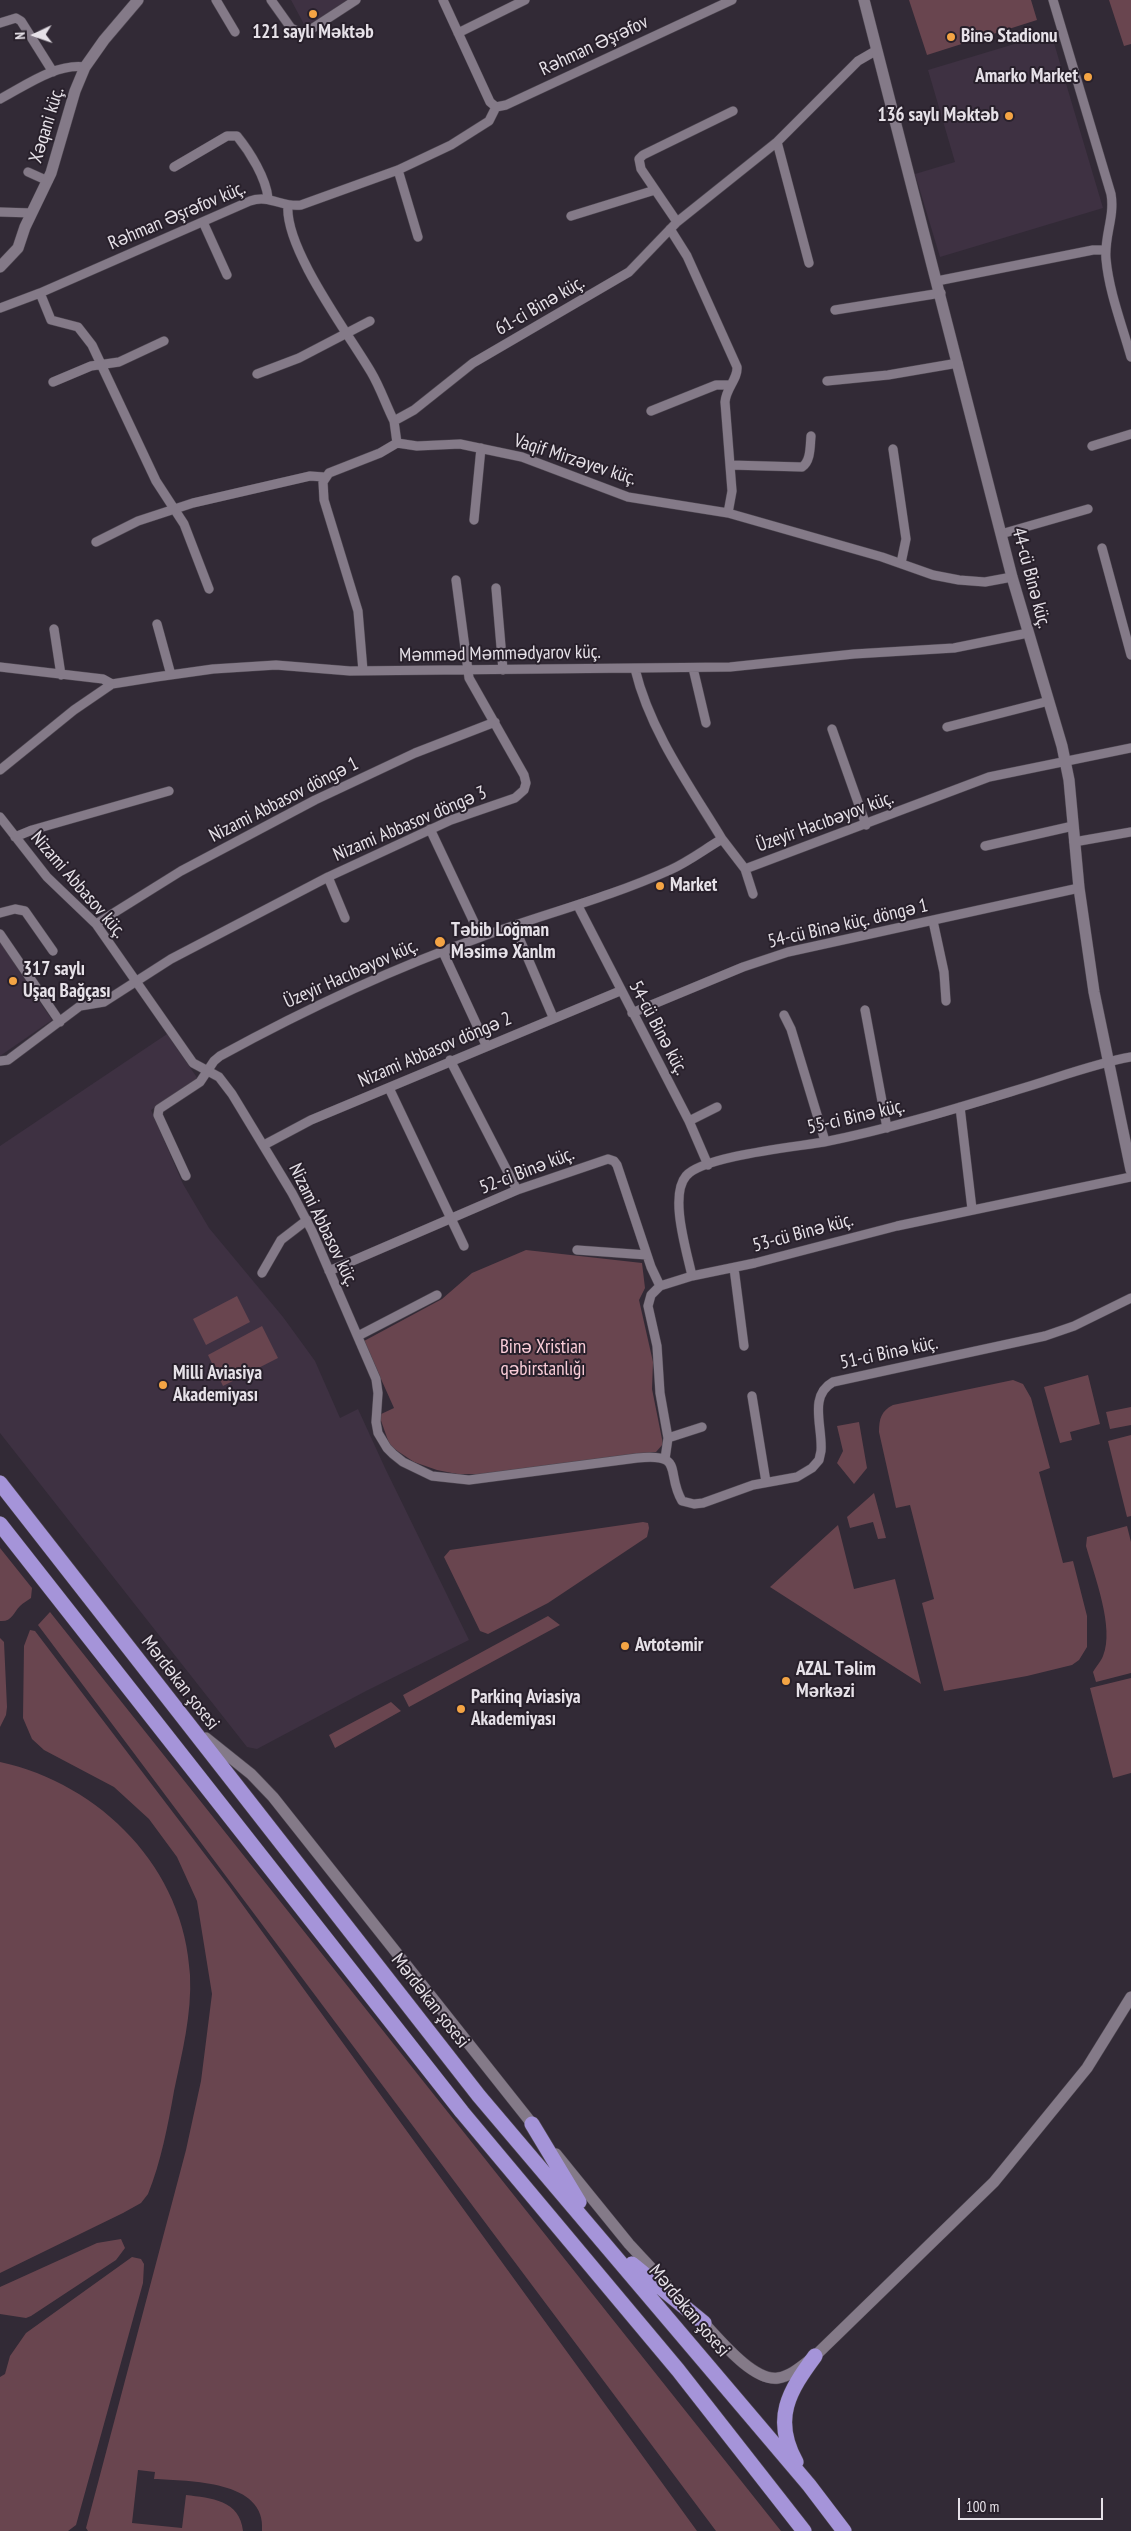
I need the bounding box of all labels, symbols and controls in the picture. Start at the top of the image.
marker: 121 saylı Məktəb [307,8,319,20]
north arrow [10,10,60,60]
street label: Rəhman Əşrəfov [536,11,652,81]
place label: 121 saylı Məktəb [252,22,374,44]
place label: Binə Stadionu [961,26,1057,48]
marker: Binə Stadionu [945,31,957,43]
text: N [11,32,29,40]
place label: Amarko Market [975,66,1078,88]
marker: Amarko Market [1082,71,1094,83]
street label: Xəqani küç. [25,84,69,166]
place label: 136 saylı Məktəb [877,105,999,127]
marker: 136 saylı Məktəb [1003,110,1015,122]
street label: Rəhman Əşrəfov küç. [105,177,249,255]
street label: 61-ci Binə küç. [491,271,589,341]
street label: Vaqif Mirzəyev küç. [511,429,639,491]
street label: 44-cü Binə küç. [1007,525,1055,631]
street label: Məmməd Məmmədyarov küç. [399,641,601,667]
street label: Nizami Abbasov döngə 1 [206,753,362,847]
street label: Nizami Abbasov döngə 3 [330,781,490,867]
street label: Üzeyir Hacıbəyov küç. [753,787,897,857]
street label: Nizami Abbasov küç. [25,827,131,943]
place label: Market [670,875,717,897]
marker: Market [654,880,666,892]
street label: 54-cü Binə küç. döngə 1 [766,894,930,954]
place label: Təbib Loğman Məsimə Xanlm [451,920,556,964]
street label: Üzeyir Hacıbəyov küç. [280,934,422,1014]
marker: Təbib Loğman Məsimə Xanlm [433,935,447,949]
place label: 317 saylı Uşaq Bağçası [23,959,111,1003]
marker: 317 saylı Uşaq Bağçası [7,975,19,987]
street label: 54-cü Binə küç. [624,977,692,1079]
street label: Nizami Abbasov döngə 2 [355,1007,515,1093]
street label: 55-ci Binə küç. [805,1095,907,1139]
street label: 52-ci Binə küç. [477,1143,577,1199]
street label: Nizami Abbasov küç. [283,1160,363,1290]
street label: 53-cü Binə küç. [750,1209,856,1257]
street label: 51-ci Binə küç. [838,1332,940,1374]
park label: Binə Xristian qəbirstanlığı [500,1337,586,1381]
place label: Milli Aviasiya Akademiyası [173,1363,262,1407]
marker: Milli Aviasiya Akademiyası [157,1379,169,1391]
street label: Mərdəkan şosesi [136,1631,224,1735]
place label: Avtotəmir [635,1635,703,1657]
marker: Avtotəmir [619,1640,631,1652]
place label: AZAL Təlim Mərkəzi [796,1659,876,1703]
marker: AZAL Təlim Mərkəzi [780,1675,792,1687]
place label: Parkinq Aviasiya Akademiyası [471,1687,581,1731]
marker: Parkinq Aviasiya Akademiyası [455,1703,467,1715]
street label: Mərdəkan şosesi [386,1949,474,2053]
street label: Mərdəkan şosesi [644,2260,734,2362]
scale bar [961,2488,1106,2520]
text: 100 m [966,2497,999,2516]

